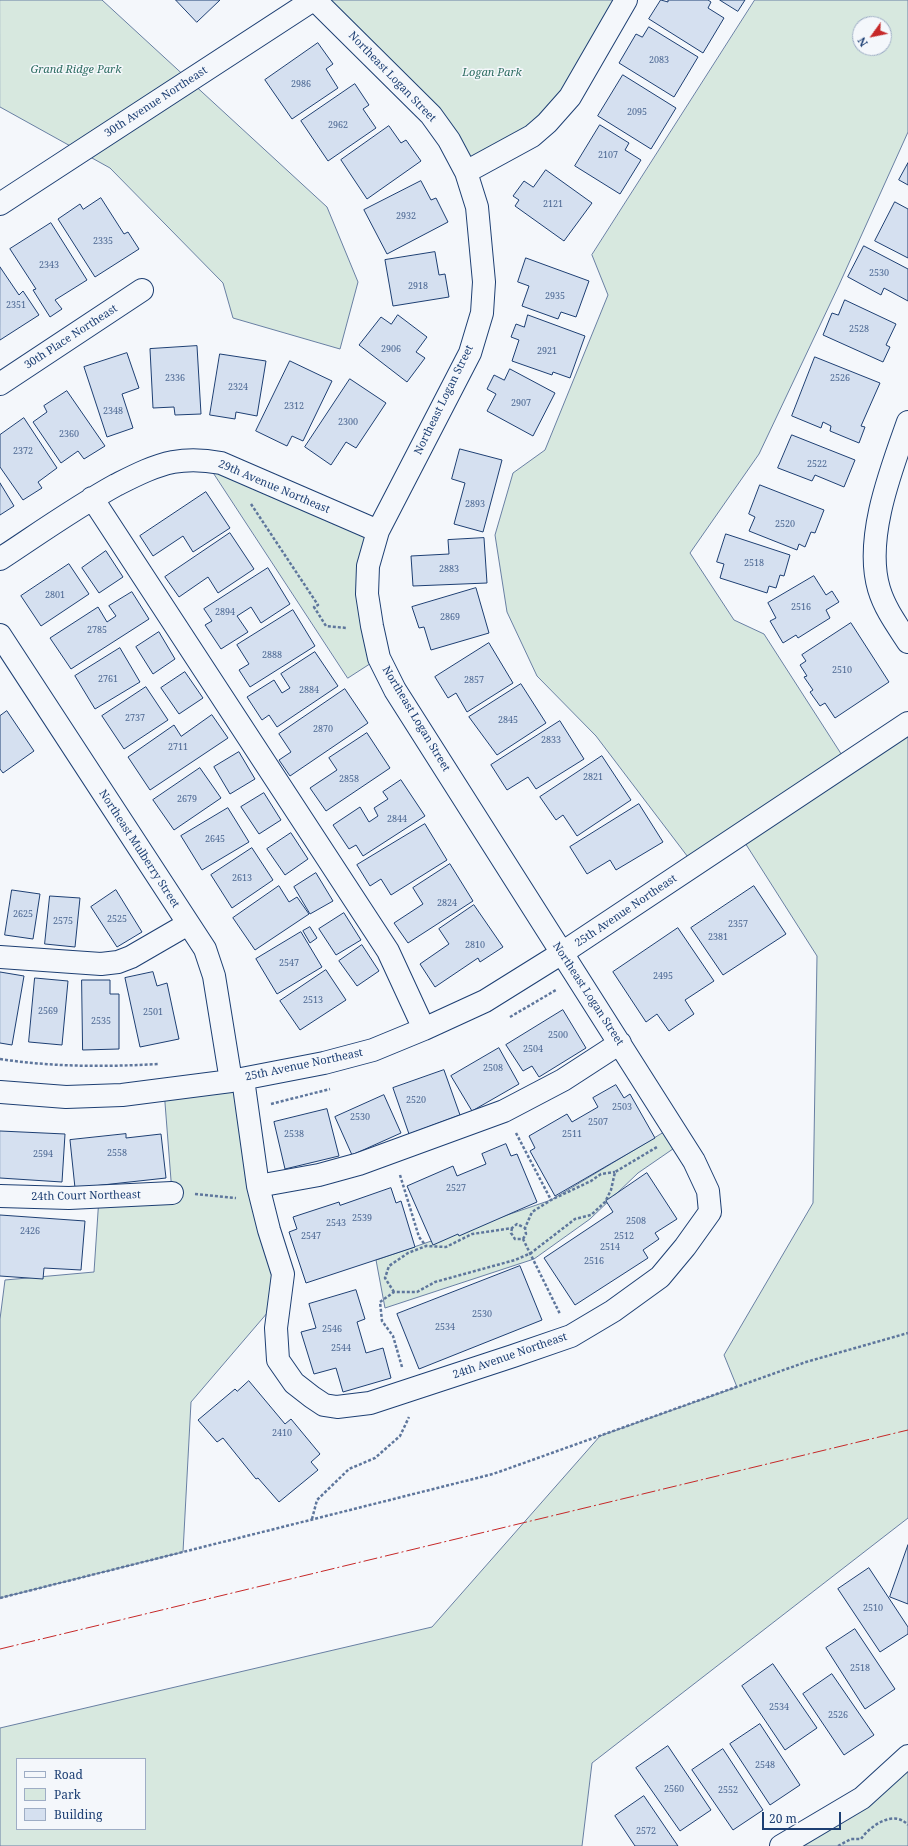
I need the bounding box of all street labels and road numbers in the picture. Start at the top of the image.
street label: Northeast Logan Street [345,29,439,125]
street label: 30th Avenue Northeast [102,64,210,140]
street label: 30th Place Northeast [22,302,120,372]
street label: Northeast Logan Street [412,343,476,457]
street label: 29th Avenue Northeast [216,458,332,516]
street label: Northeast Logan Street [379,664,453,774]
street label: Northeast Mulberry Street [96,788,182,910]
street label: 25th Avenue Northeast [573,872,679,950]
street label: Northeast Logan Street [550,940,626,1048]
street label: 25th Avenue Northeast [244,1046,364,1084]
street label: 24th Court Northeast [31,1188,141,1204]
street label: 24th Avenue Northeast [451,1330,569,1382]

